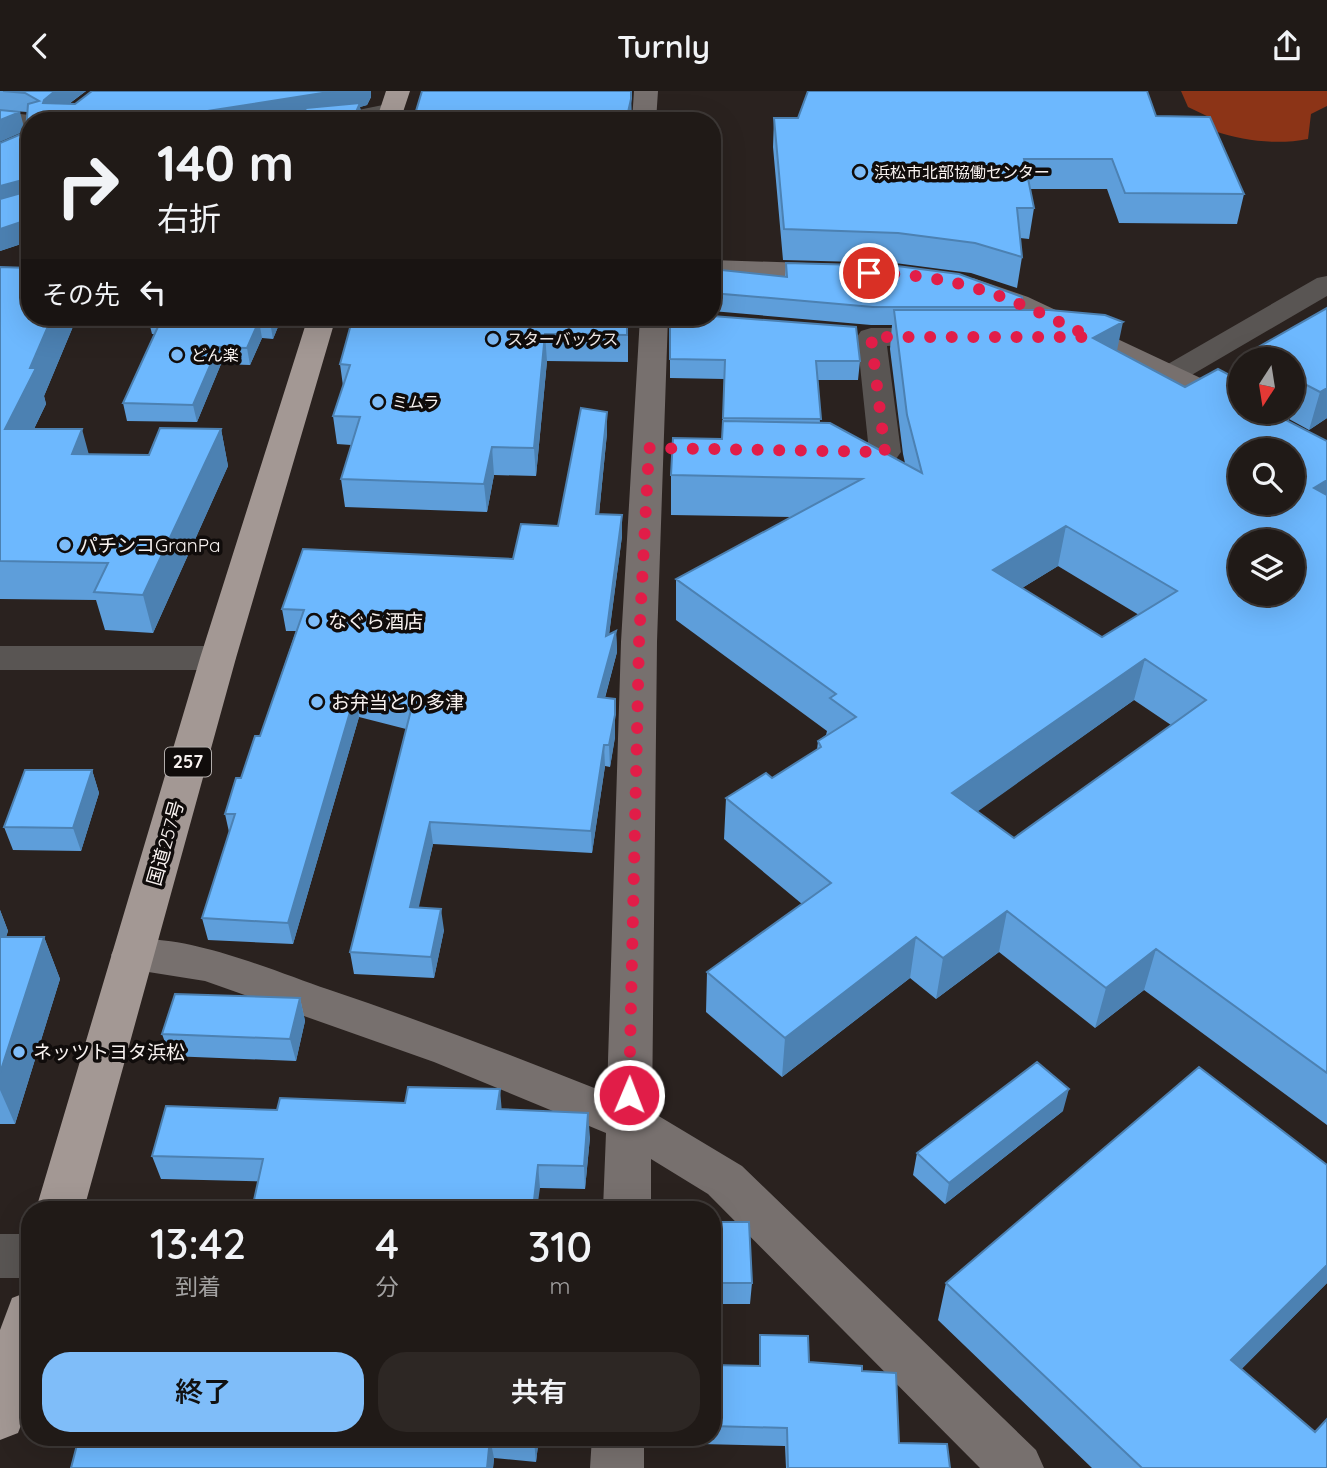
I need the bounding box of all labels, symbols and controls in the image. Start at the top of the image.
text: Turnly [617,26,710,66]
icon: back [21,27,59,65]
icon: share [1268,27,1306,65]
text: 140 m [157,132,294,193]
icon: right [42,140,133,231]
place label: 浜松市北部協働センター [874,162,1050,182]
marker: 浜松市北部協働センター [852,164,868,180]
text: 右折 [157,198,221,238]
pin [839,243,899,303]
icon: arrive [850,254,888,292]
icon: left [134,273,172,311]
text: その先 [42,278,120,311]
place label: スターバックス [507,329,618,349]
marker: スターバックス [485,331,501,347]
place label: どん楽 [191,345,239,365]
marker: どん楽 [169,347,185,363]
north arrow [1228,347,1306,423]
map controls [1228,347,1305,606]
place label: ミムラ [392,392,439,412]
marker: ミムラ [370,394,386,410]
button: search [1228,438,1305,515]
button: layers [1228,529,1305,606]
place label: パチンコGranPa [79,533,221,557]
marker: パチンコGranPa [57,537,73,553]
place label: なぐら酒店 [328,609,423,633]
marker: なぐら酒店 [306,613,322,629]
place label: お弁当とり多津 [331,690,464,714]
marker: お弁当とり多津 [309,694,325,710]
road number: 257 [165,747,211,777]
street label: 国道257号 [141,798,189,888]
place label: ネッツトヨタ浜松 [33,1040,185,1064]
marker: ネッツトヨタ浜松 [11,1044,27,1060]
position arrow [592,1058,666,1132]
text: 13:42 [150,1217,246,1270]
text: 4 [375,1217,399,1270]
text: 310 [528,1220,592,1273]
text: m [550,1271,570,1300]
text: 到着 [175,1272,221,1301]
text: 分 [376,1272,399,1301]
button: 終了 [42,1352,364,1432]
button: 共有 [378,1352,700,1432]

